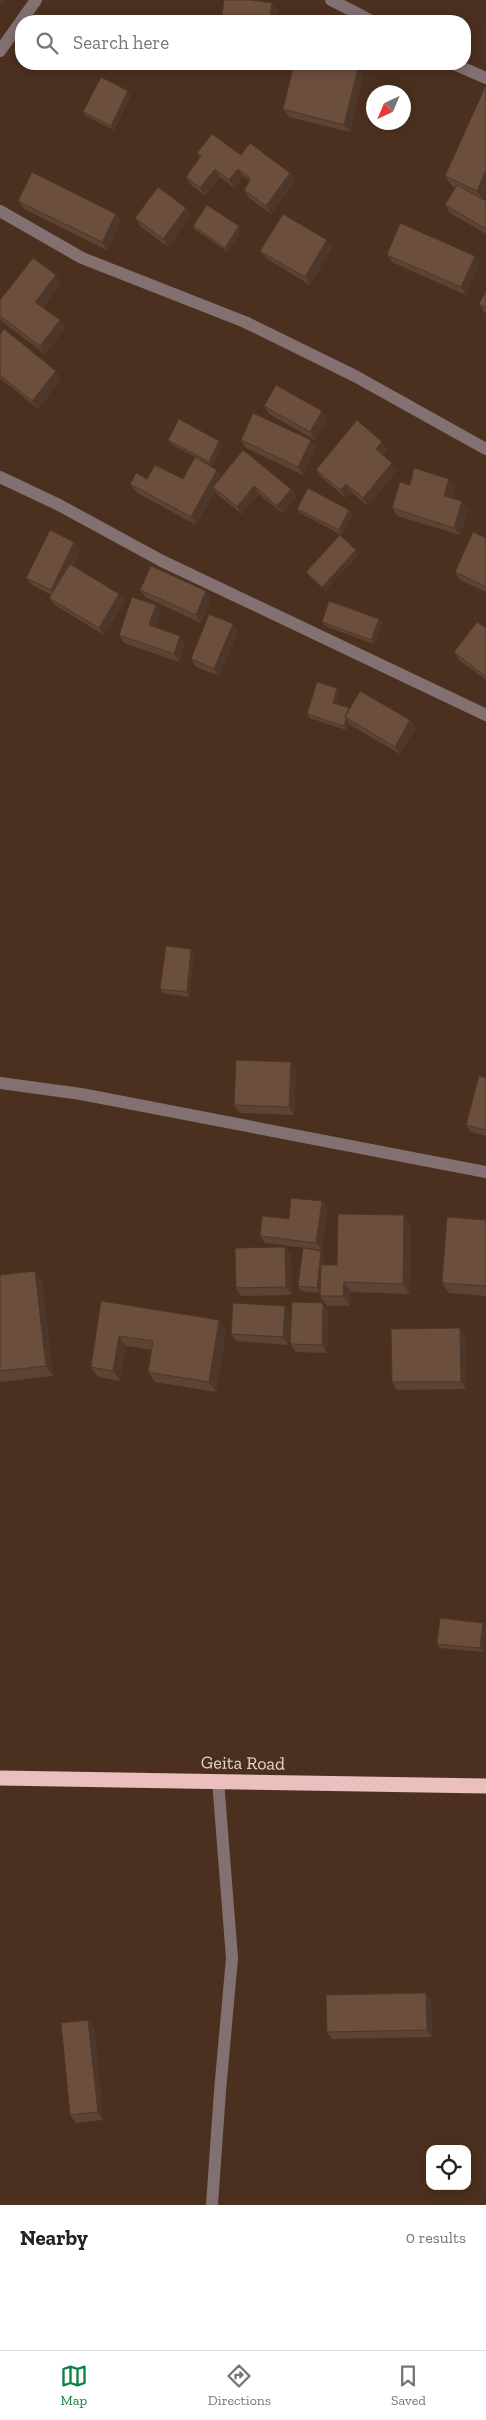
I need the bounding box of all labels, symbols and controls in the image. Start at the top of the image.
search box [15,15,471,70]
icon: search [33,29,61,57]
text: Search here [73,31,169,54]
north arrow [366,85,411,130]
street label: Geita Road [201,1751,285,1775]
map controls [426,2145,471,2190]
button: locate [426,2145,471,2190]
text: Nearby [20,2225,88,2250]
text: 0 results [406,2228,466,2247]
tab: Map [60,2362,88,2409]
tab: Directions [208,2362,271,2409]
tab: Saved [391,2362,426,2409]

